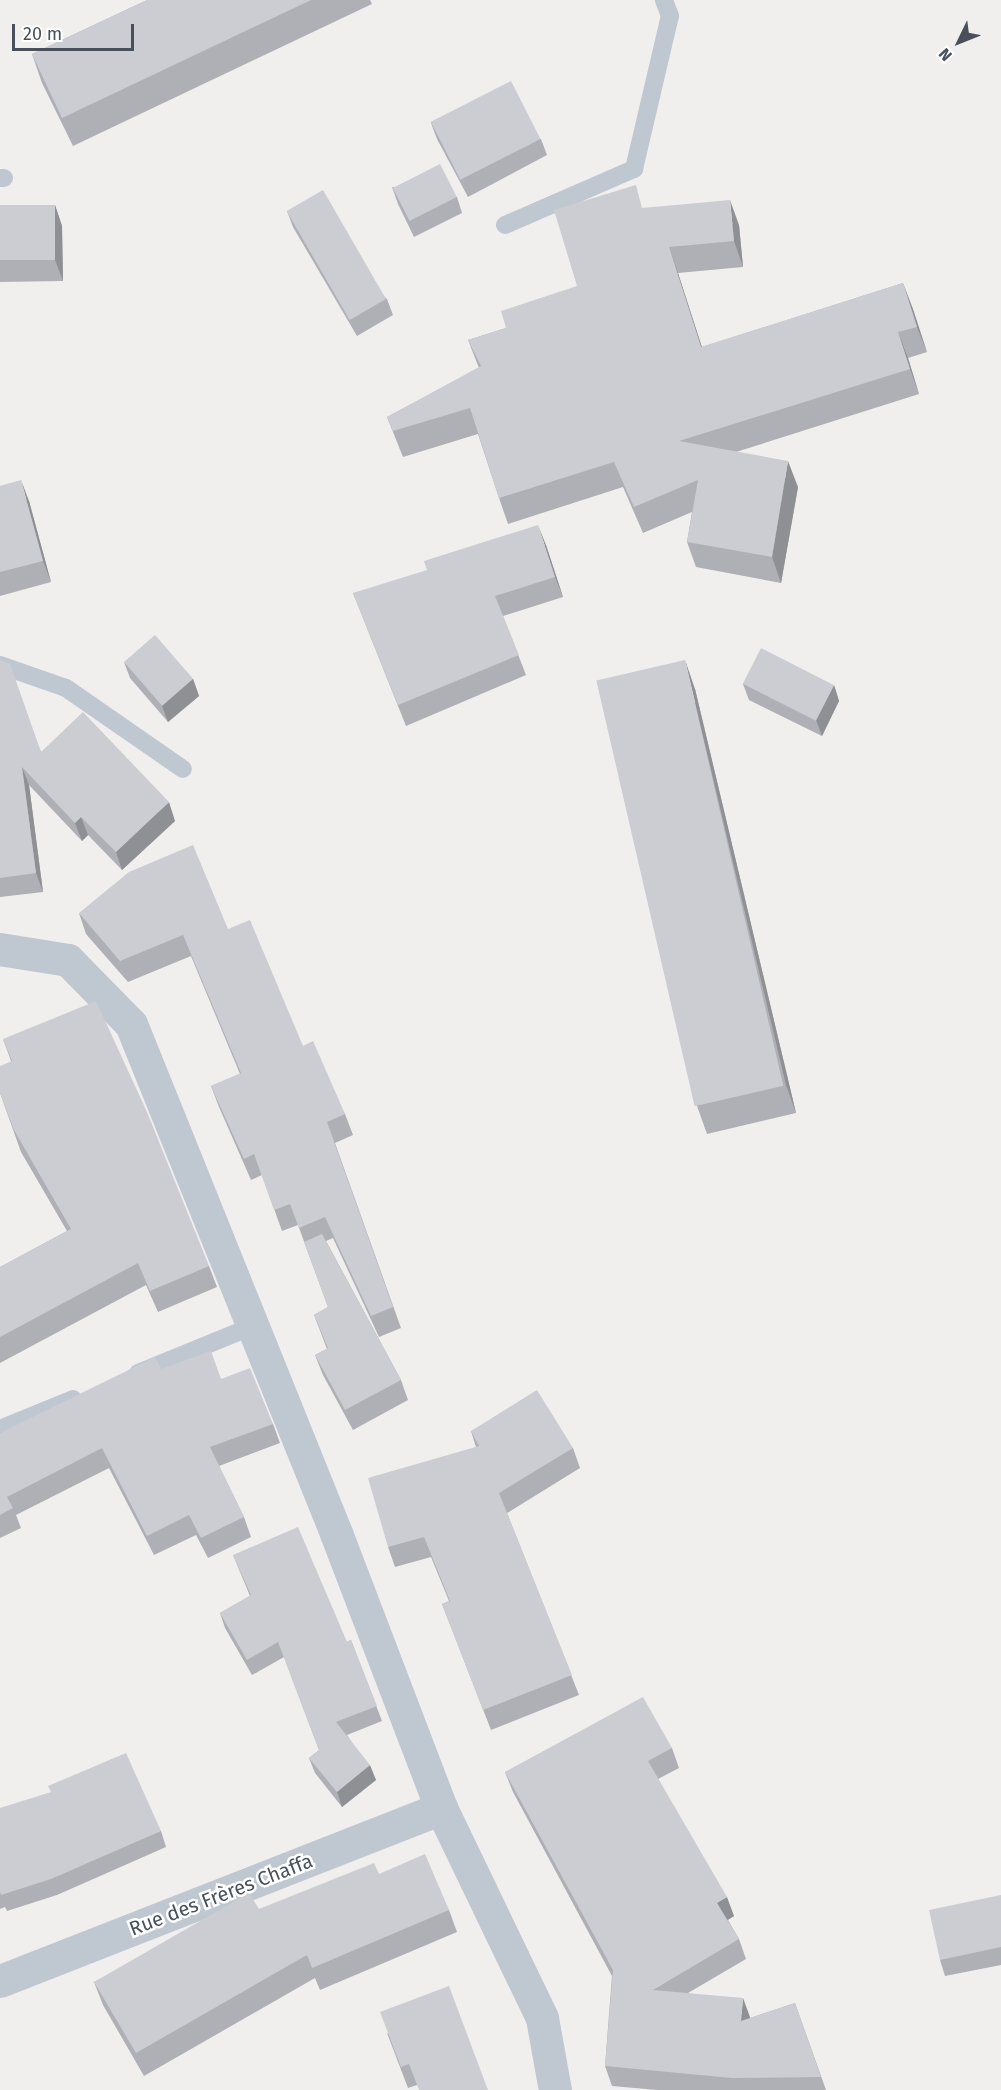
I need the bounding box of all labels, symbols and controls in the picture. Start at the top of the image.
scale bar [15,12,136,50]
north arrow [929,12,989,72]
text: 20 m [23,23,62,45]
text: N [935,44,956,65]
street label: Rue des Frères Chaffa [126,1849,316,1941]

